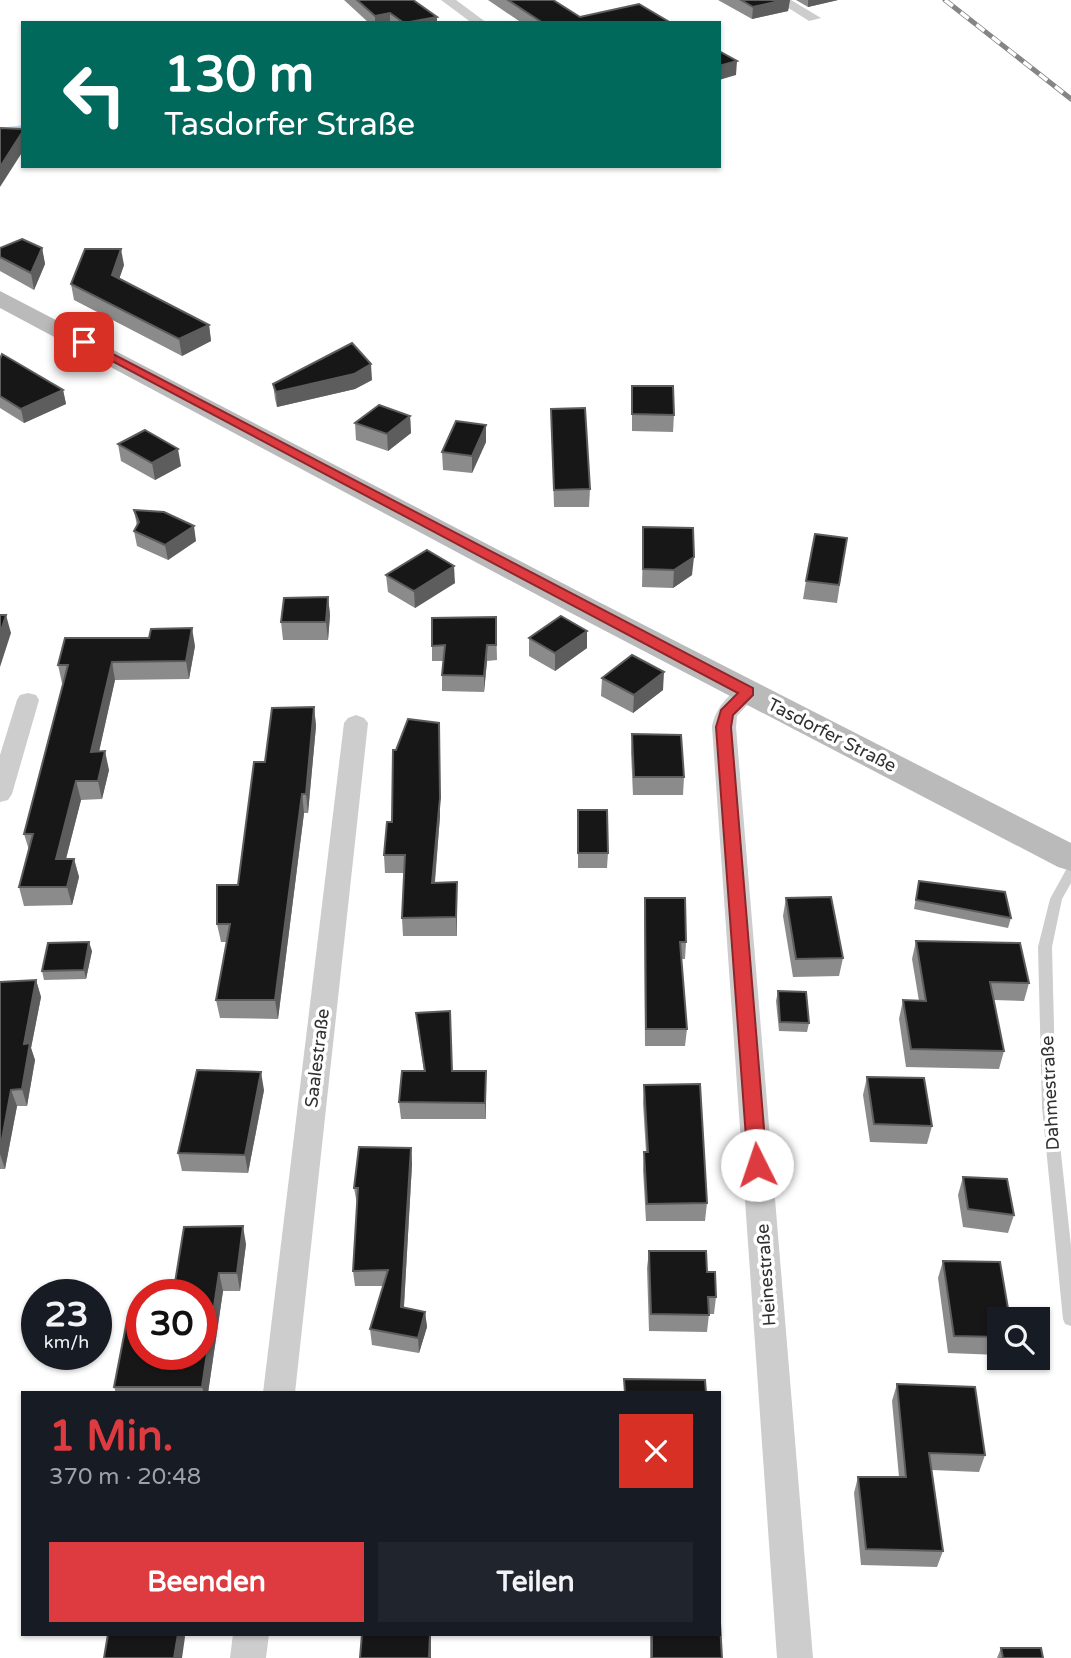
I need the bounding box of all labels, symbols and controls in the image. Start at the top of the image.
text: 130 m [164,46,314,105]
icon: left [49,49,140,140]
text: Tasdorfer Straße [164,106,415,144]
pin [54,312,114,372]
icon: arrive [65,323,103,361]
street label: Tasdorfer Straße [764,693,900,777]
street label: Saalestraße [300,1007,334,1109]
street label: Dahmestraße [1036,1035,1064,1151]
position arrow [720,1128,794,1202]
street label: Heinestraße [751,1223,781,1327]
speed limit sign: 30 [126,1279,217,1370]
text: 23 [45,1294,88,1336]
map controls [987,1307,1050,1370]
button: search [987,1307,1050,1370]
text: km/h [44,1331,89,1353]
text: 1 Min. [49,1411,173,1462]
button: close [619,1414,693,1488]
text: 370 m · 20:48 [49,1463,201,1491]
button: Beenden [49,1542,364,1622]
button: Teilen [378,1542,693,1622]

